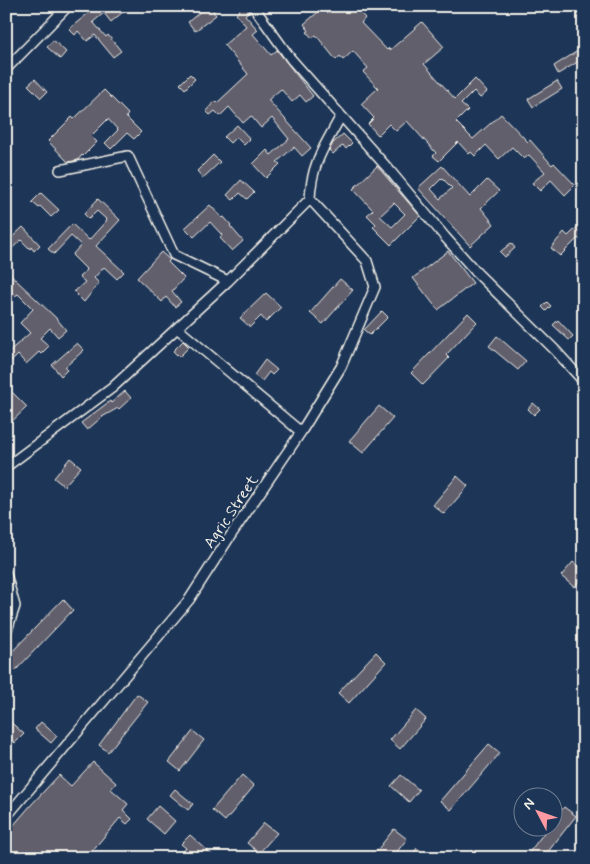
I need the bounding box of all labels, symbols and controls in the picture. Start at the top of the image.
street label: Agric Street [199,471,264,553]
north arrow [512,786,562,836]
text: N [519,795,539,814]

